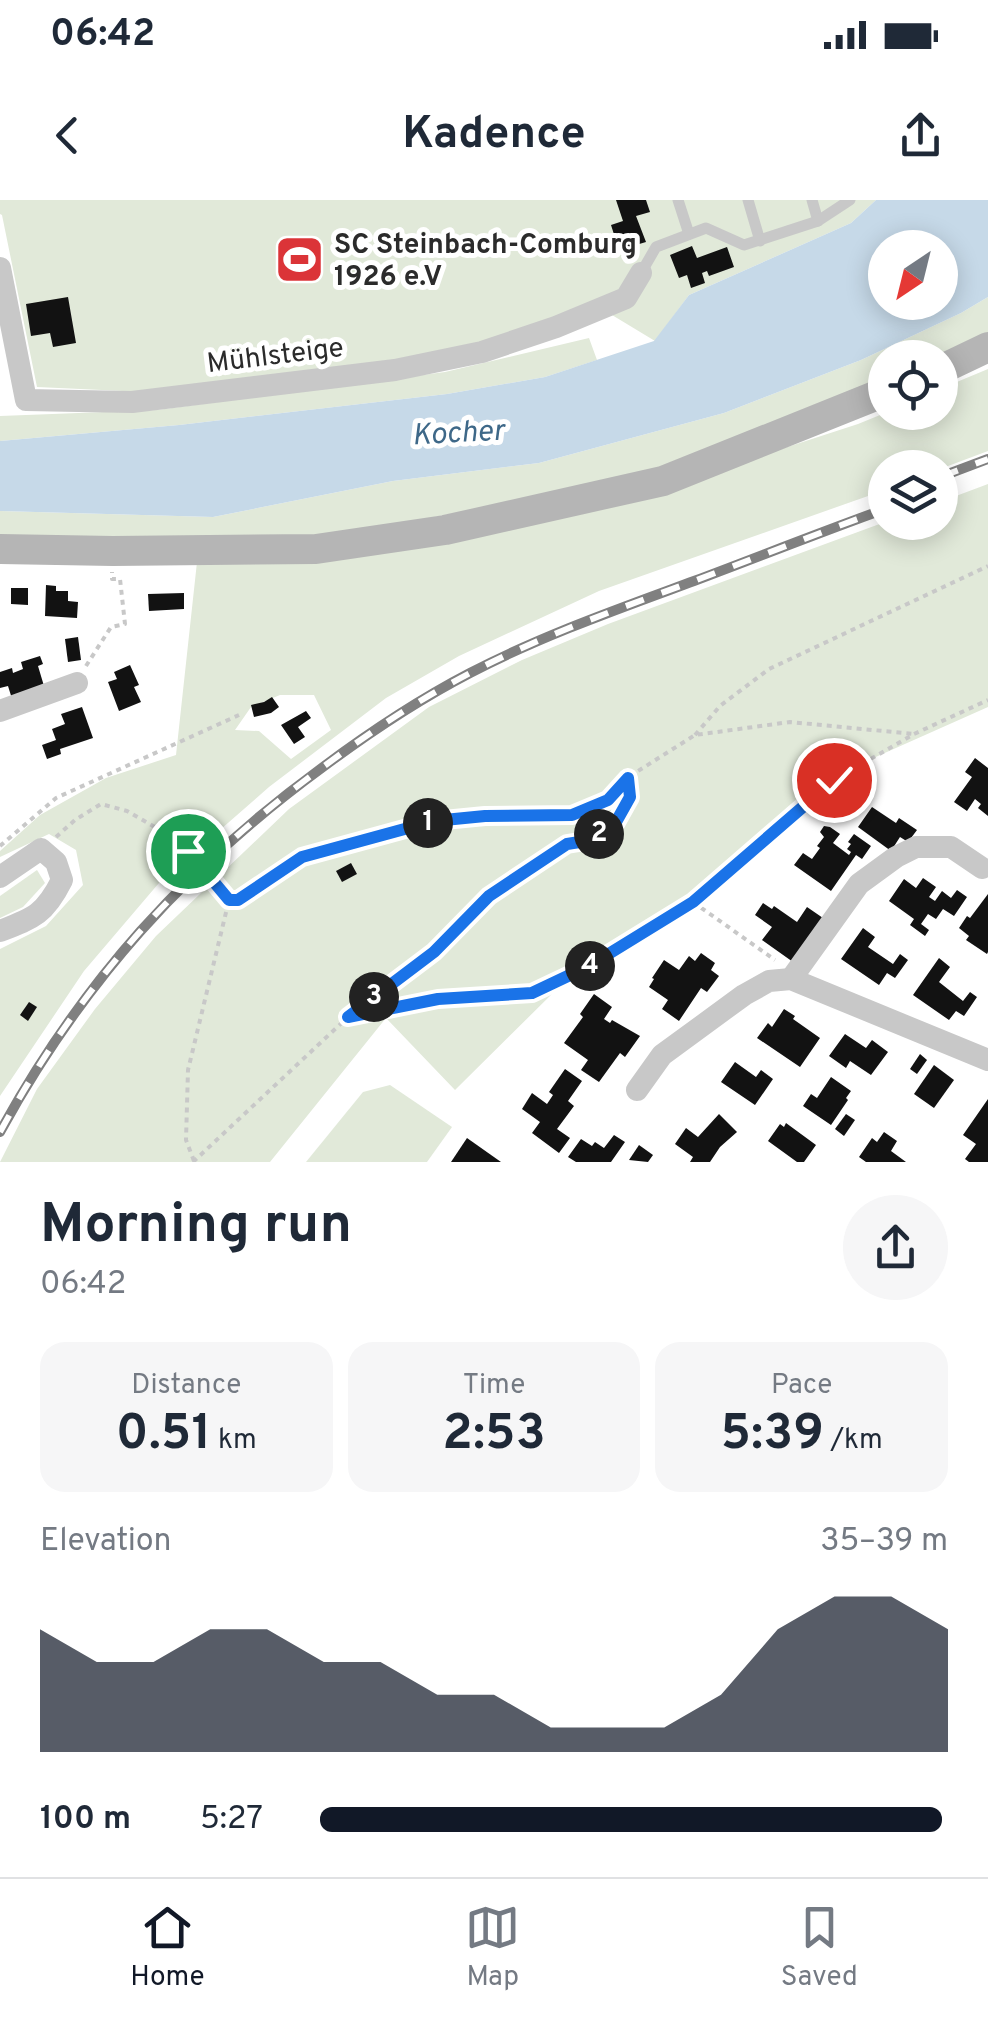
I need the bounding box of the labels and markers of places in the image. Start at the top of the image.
place label: SC Steinbach-Comburg 1926 e.V [334,228,637,296]
sports icon: SC Steinbach-Comburg 1926 e.V [273,233,325,285]
pin [792,738,877,823]
pin: 1 [403,798,453,848]
pin [146,809,231,894]
pin: 2 [574,809,624,859]
pin: 4 [565,941,615,991]
pin: 3 [349,972,399,1022]

